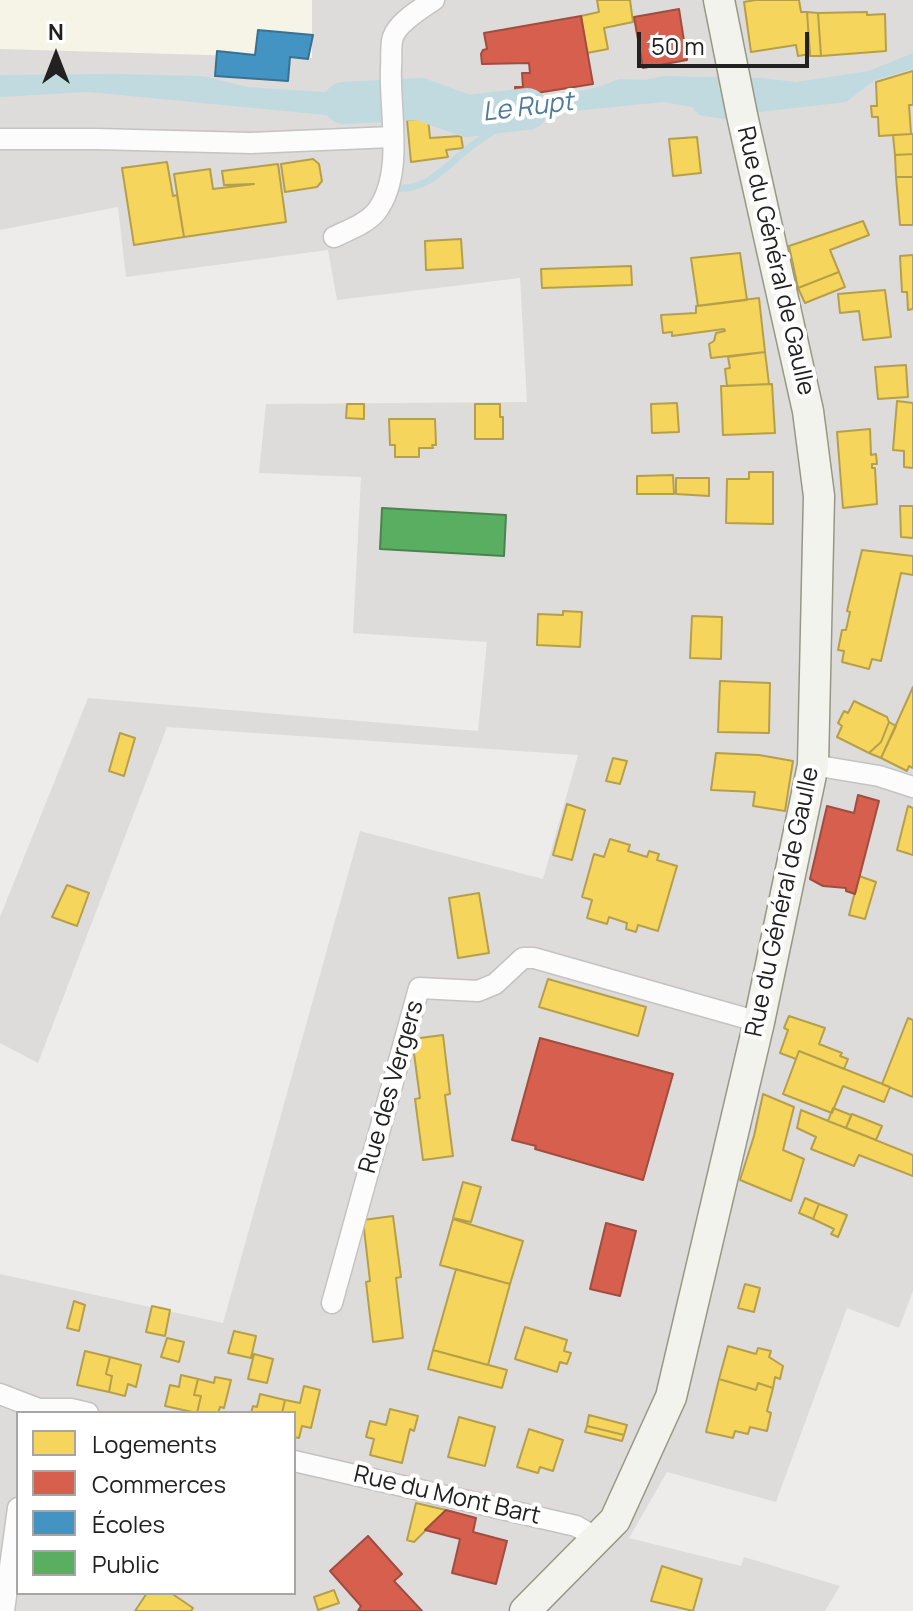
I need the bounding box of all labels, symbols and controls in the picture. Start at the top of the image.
north arrow [16,16,96,96]
scale bar [641,16,813,66]
text: N [48,17,64,47]
text: 50 m [651,29,705,62]
water label: Le Rupt [481,87,575,129]
street label: Rue du Général de Gaulle [730,124,820,398]
street label: Rue du Général de Gaulle [740,764,826,1040]
street label: Rue des Vergers [354,997,430,1177]
legend [16,1411,296,1595]
text: Logements [92,1427,217,1460]
street label: Rue du Mont Bart [351,1461,543,1531]
text: Commerces [92,1467,226,1500]
text: Écoles [92,1507,165,1540]
text: Public [92,1547,159,1580]

